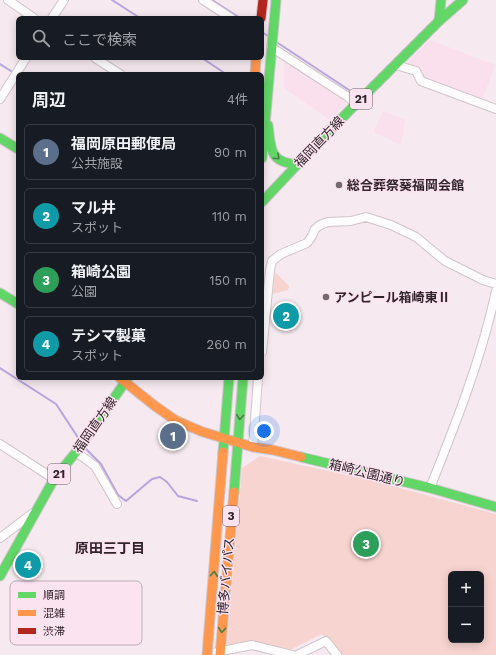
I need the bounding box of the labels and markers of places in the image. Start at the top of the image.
place label: 総合葬祭葵福岡会館 [346,178,464,193]
marker: 総合葬祭葵福岡会館 [334,180,344,190]
place label: アンピール箱崎東Ⅱ [334,290,450,305]
marker: アンピール箱崎東Ⅱ [321,292,331,302]
pin: 2 [273,301,299,331]
pin: 1 [160,421,186,451]
pin: 3 [353,529,379,559]
pin: 4 [15,550,41,580]

